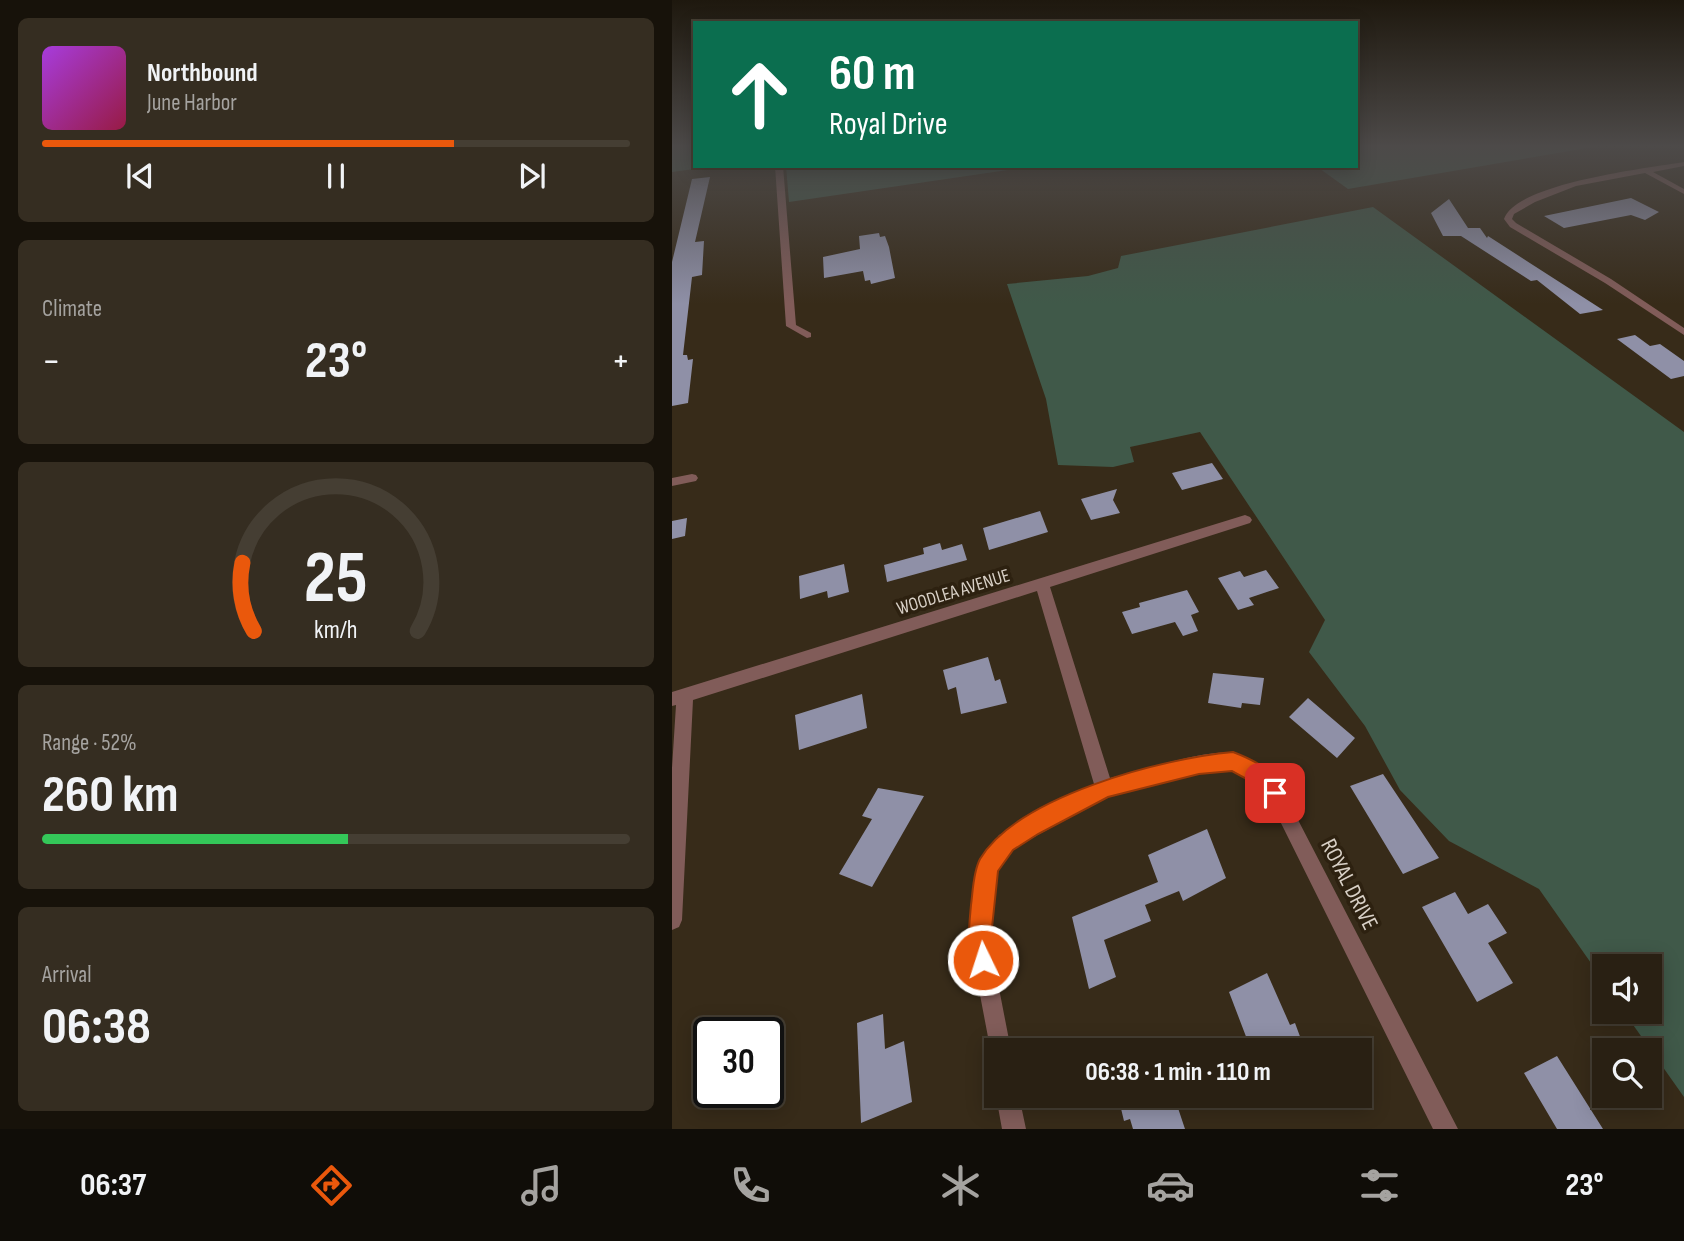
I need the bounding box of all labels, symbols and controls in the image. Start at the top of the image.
text: 60 m [829,45,916,104]
icon: ahead [714,49,805,140]
text: Northbound [147,58,258,89]
text: June Harbor [147,89,237,117]
text: Royal Drive [829,105,948,144]
icon: previous [121,157,159,195]
icon: pause [317,157,355,195]
icon: next [513,157,551,195]
text: Climate [42,295,102,323]
text: 23° [305,330,367,393]
text: − [42,339,61,384]
text: + [611,339,630,384]
text: 25 [304,535,368,623]
street label: WOODLEA AVENUE [894,564,1013,621]
text: km/h [314,614,358,645]
text: Range · 52% [42,729,137,757]
pin [1245,763,1305,823]
text: 260 km [42,764,179,827]
icon: arrive [1256,774,1294,812]
street label: ROYAL DRIVE [1314,834,1384,935]
position arrow [946,923,1020,997]
map controls [1592,954,1662,1108]
button: sound [1592,954,1662,1024]
text: Arrival [42,961,91,989]
text: 06:38 [42,996,151,1059]
speed limit sign: 30 [693,1017,784,1108]
button: search [1592,1038,1662,1108]
text: 06:38 · 1 min · 110 m [1085,1057,1271,1088]
icon: directions [307,1161,356,1210]
icon: music [517,1161,566,1210]
icon: phone [726,1161,775,1210]
icon: climate [936,1161,985,1210]
icon: car [1146,1161,1195,1210]
icon: filters [1355,1161,1404,1210]
text: 06:37 [80,1166,146,1205]
text: 23° [1565,1166,1604,1205]

